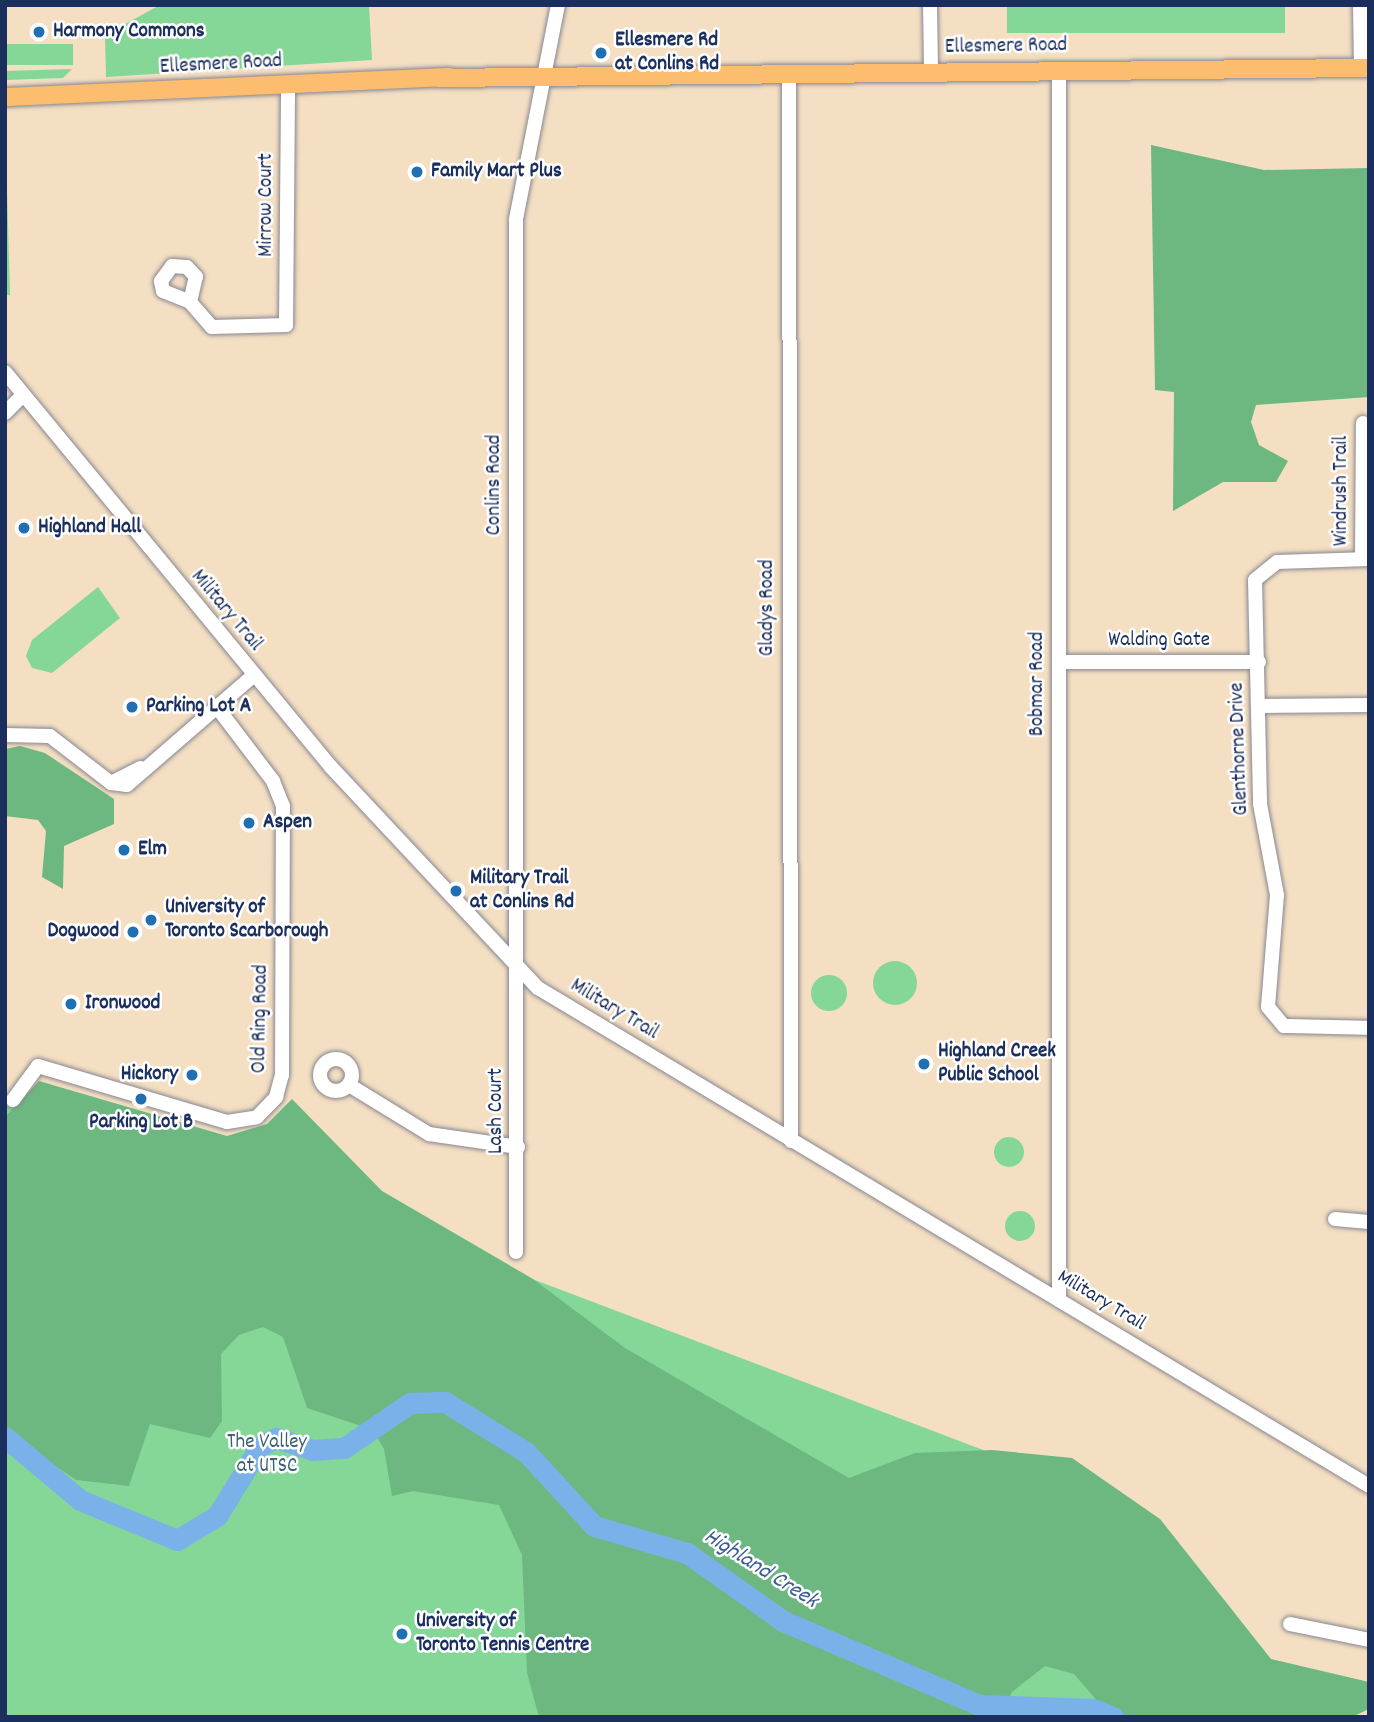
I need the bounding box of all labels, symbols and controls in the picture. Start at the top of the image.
place label: Harmony Commons [53,19,205,45]
marker: Harmony Commons [31,24,47,40]
place label: Ellesmere Rd at Conlins Rd [615,28,719,78]
street label: Ellesmere Road [945,33,1067,61]
marker: Ellesmere Rd at Conlins Rd [593,45,609,61]
street label: Ellesmere Road [159,49,283,81]
street label: Mirrow Court [254,153,280,257]
place label: Family Mart Plus [431,159,562,185]
marker: Family Mart Plus [409,164,425,180]
street label: Conlins Road [482,435,508,535]
street label: Windrush Trail [1329,436,1355,546]
place label: Highland Hall [38,515,141,541]
marker: Highland Hall [16,520,32,536]
street label: Gladys Road [755,560,781,656]
street label: Military Trail [185,565,267,657]
street label: Walding Gate [1108,628,1210,654]
street label: Bobmar Road [1025,632,1051,736]
street label: Glenthorne Drive [1225,682,1255,816]
place label: Parking Lot A [146,694,251,720]
marker: Parking Lot A [124,699,140,715]
place label: Aspen [263,810,312,836]
marker: Aspen [241,815,257,831]
place label: Elm [138,837,167,863]
marker: Elm [116,842,132,858]
place label: Military Trail at Conlins Rd [470,866,574,916]
marker: Military Trail at Conlins Rd [448,883,464,899]
place label: University of Toronto Scarborough [165,895,328,945]
marker: University of Toronto Scarborough [143,912,159,928]
place label: Dogwood [48,919,119,945]
marker: Dogwood [125,924,141,940]
street label: Old Ring Road [247,964,275,1074]
street label: Military Trail [565,974,663,1046]
place label: Ironwood [85,991,160,1017]
marker: Ironwood [63,996,79,1012]
place label: Highland Creek Public School [938,1039,1056,1089]
marker: Highland Creek Public School [916,1056,932,1072]
place label: Hickory [121,1062,178,1088]
marker: Hickory [184,1067,200,1083]
street label: Lash Court [484,1068,510,1154]
marker: Parking Lot B [133,1091,149,1107]
place label: Parking Lot B [89,1110,193,1136]
street label: Military Trail [1052,1265,1150,1337]
park label: The Valley at UTSC [227,1430,307,1480]
water label: Highland Creek [698,1524,822,1616]
place label: University of Toronto Tennis Centre [416,1609,589,1659]
marker: University of Toronto Tennis Centre [394,1626,410,1642]

